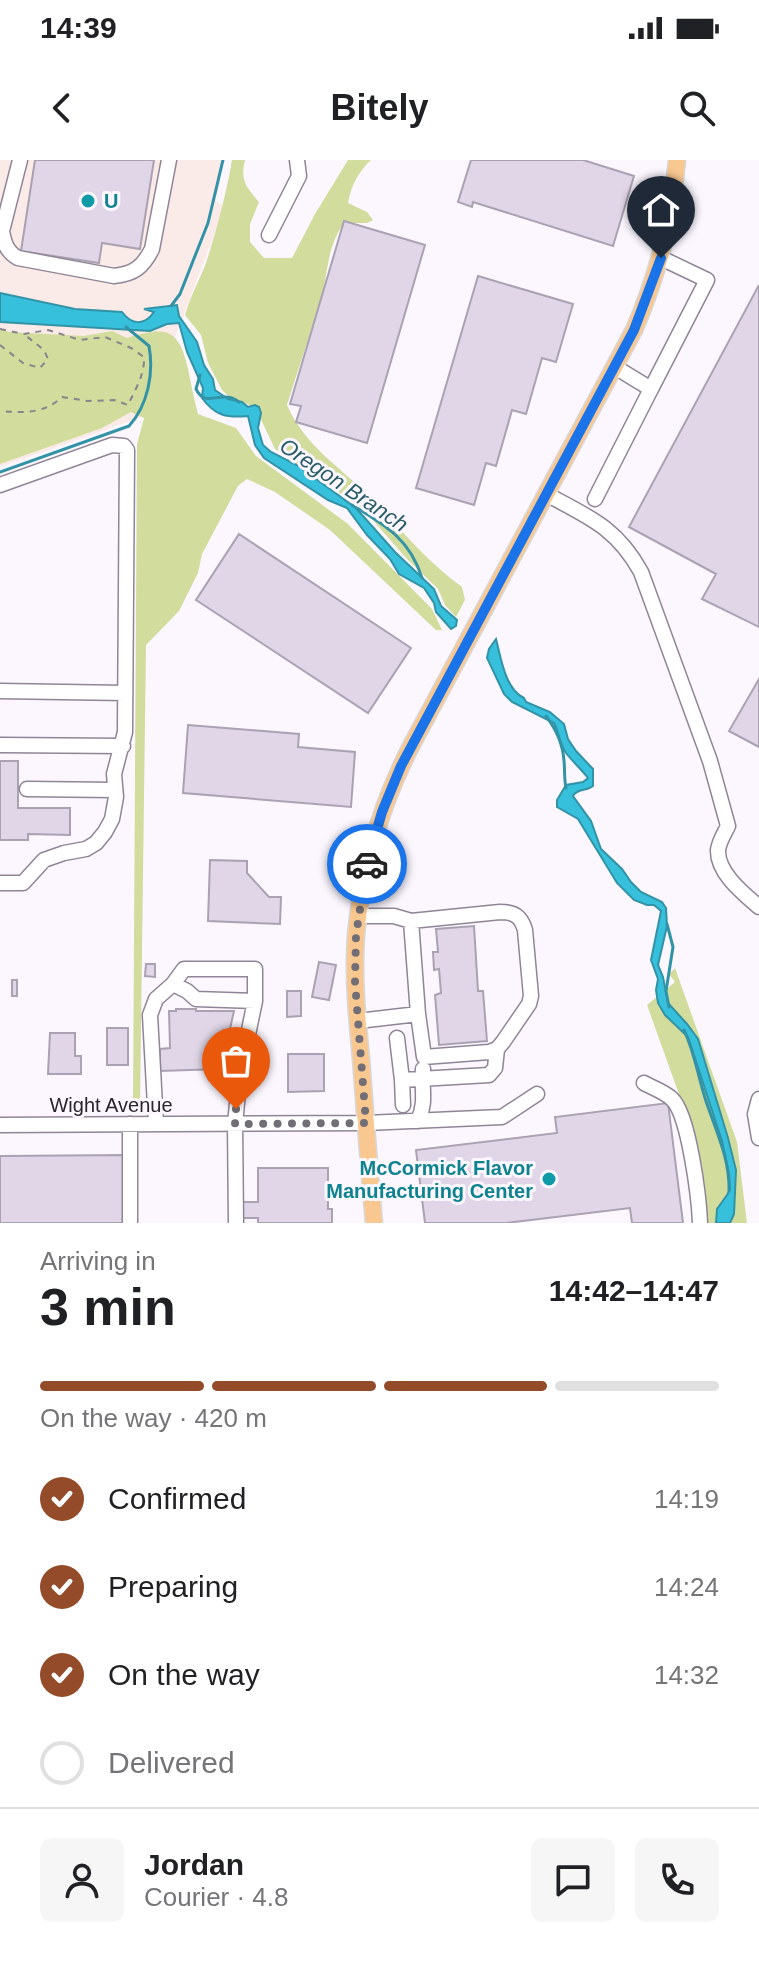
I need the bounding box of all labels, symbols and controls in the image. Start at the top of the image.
text: 14:39 [40,11,117,44]
icon: back [40,86,84,130]
icon: search [675,86,719,130]
text: Bitely [330,87,429,128]
pin [627,176,695,258]
icon: home [639,188,683,232]
place label: U [104,190,118,212]
marker: U [79,192,97,210]
water label: Oregon Branch [275,433,413,537]
courier [327,824,407,904]
icon: car [345,842,389,886]
pin [202,1027,270,1109]
icon: bag [214,1039,258,1083]
street label: Wight Avenue [49,1094,173,1116]
place label: McCormick Flavor Manufacturing Center [326,1157,533,1202]
marker: McCormick Flavor Manufacturing Center [540,1170,558,1188]
text: Arriving in [40,1246,156,1276]
text: 14:42–14:47 [549,1274,719,1307]
text: 3 min [40,1278,176,1336]
text: On the way · 420 m [40,1403,267,1433]
icon: check [40,1477,84,1521]
text: Confirmed [108,1482,246,1515]
text: 14:19 [654,1484,719,1514]
icon: check [40,1565,84,1609]
text: Preparing [108,1570,238,1603]
text: 14:24 [654,1572,719,1602]
icon: check [40,1653,84,1697]
text: On the way [108,1658,260,1691]
text: 14:32 [654,1660,719,1690]
text: Delivered [108,1746,235,1779]
button: person [40,1838,124,1922]
button: chat [531,1838,615,1922]
button: phone [635,1838,719,1922]
text: Jordan [144,1848,244,1881]
text: Courier · 4.8 [144,1882,289,1912]

